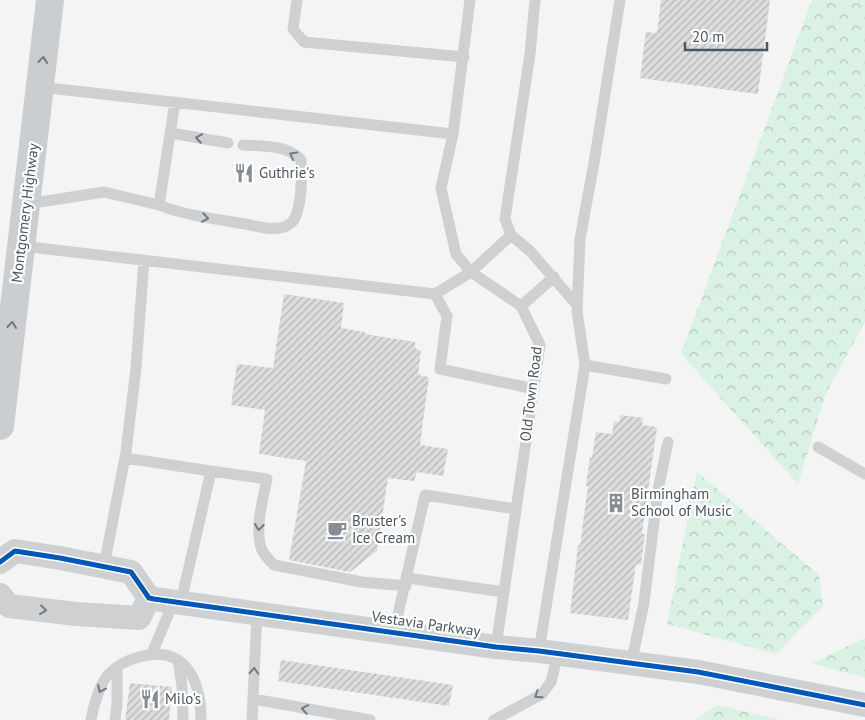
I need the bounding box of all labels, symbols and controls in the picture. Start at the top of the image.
scale bar [685,20,768,52]
text: 20 m [692,27,725,46]
one-way arrow [37,55,48,63]
one-way arrow [195,133,204,143]
street label: Montgomery Highway [7,142,42,284]
one-way arrow [289,151,298,161]
restaurant icon: Guthrie's [233,162,255,184]
place label: Guthrie's [259,163,315,182]
one-way arrow [201,213,210,223]
one-way arrow [6,321,17,329]
street label: Old Town Road [515,345,546,443]
place label: Birmingham School of Music [631,484,732,520]
building icon: Birmingham School of Music [605,492,627,514]
place label: Bruster's Ice Cream [352,511,415,547]
cafe icon: Bruster's Ice Cream [326,519,348,541]
one-way arrow [254,523,265,531]
one-way arrow [40,604,48,615]
street label: Vestavia Parkway [369,606,482,641]
one-way arrow [249,667,259,675]
one-way arrow [97,684,107,693]
restaurant icon: Milo's [139,688,161,710]
place label: Milo's [165,689,201,708]
one-way arrow [534,689,544,698]
one-way arrow [301,704,309,714]

